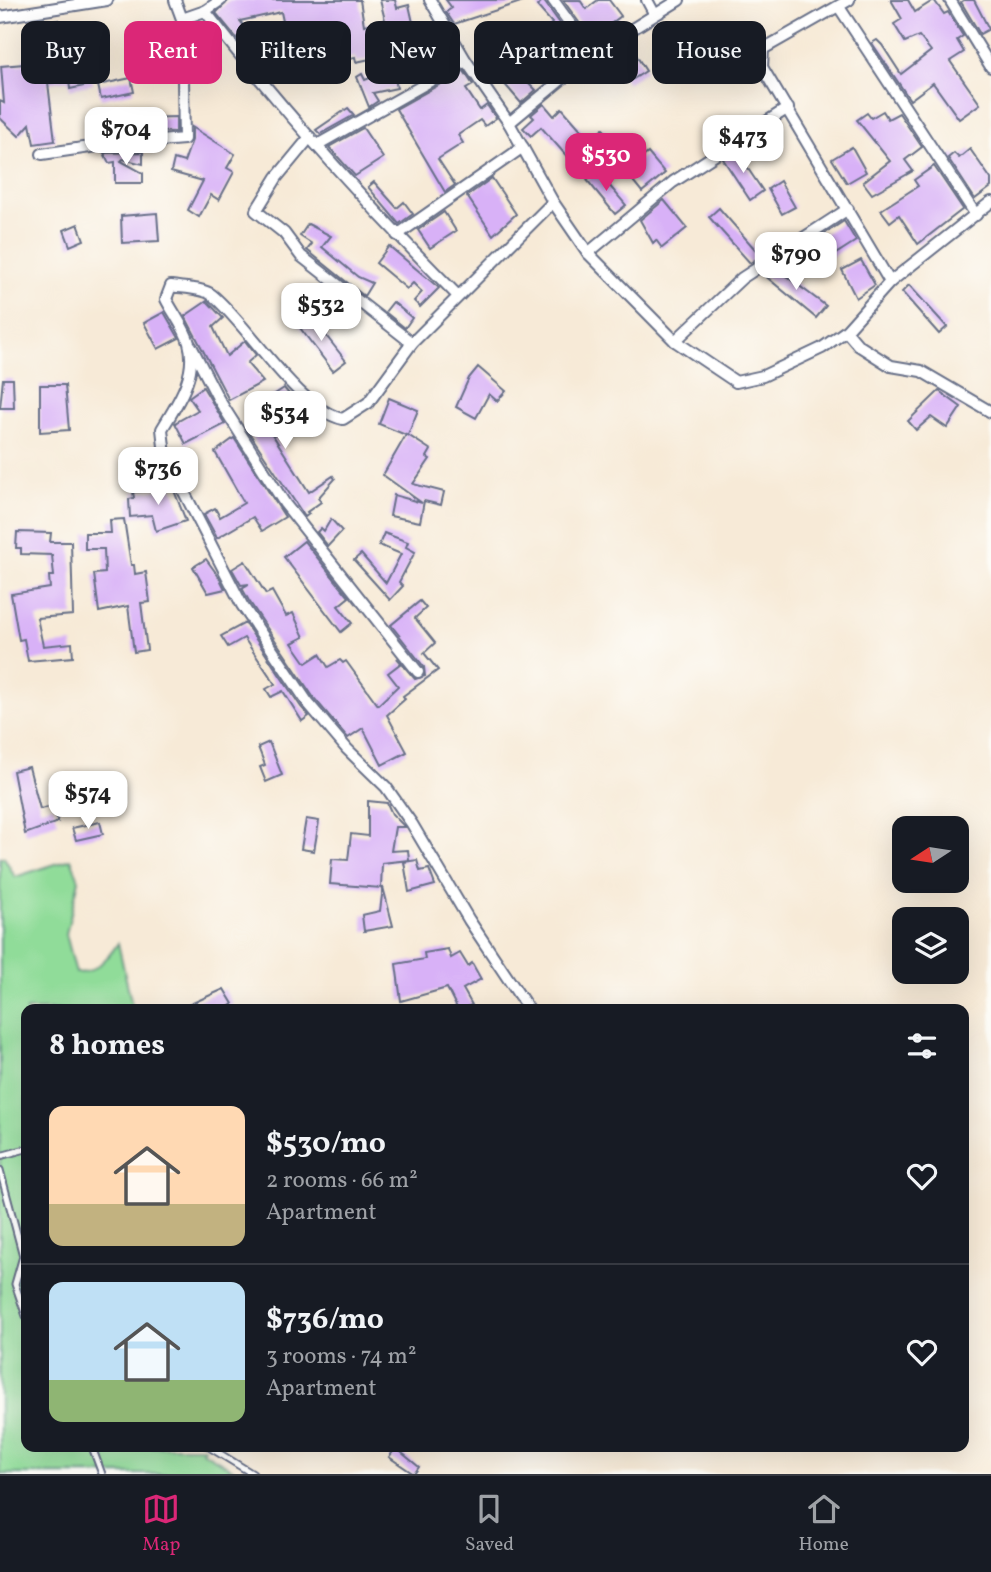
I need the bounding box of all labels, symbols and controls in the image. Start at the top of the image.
chip: Buy [21,21,110,84]
chip: Rent [124,21,222,84]
chip: Filters [236,21,351,84]
chip: New [365,21,460,84]
chip: Apartment [474,21,638,84]
chip: House [652,21,766,84]
pin: $704 [85,108,167,167]
text: $704 [101,114,151,146]
pin: $473 [702,116,784,175]
text: $473 [719,122,767,154]
pin: $530 [565,134,647,193]
text: $530 [581,140,631,172]
pin: $790 [755,232,837,292]
text: $790 [771,239,821,271]
pin: $532 [280,284,362,343]
text: $532 [297,290,345,322]
pin: $534 [244,392,326,451]
text: $534 [260,398,310,430]
pin: $736 [117,448,199,507]
text: $736 [134,454,182,486]
pin: $574 [47,772,129,831]
text: $574 [64,778,112,810]
north arrow [892,816,970,892]
map controls [892,816,969,984]
button: layers [892,907,969,984]
text: 8 homes [49,1025,165,1067]
icon: filters [903,1027,941,1065]
text: $530/mo [266,1123,386,1165]
icon: home [105,1134,189,1218]
icon: heart [903,1157,941,1195]
text: 2 rooms · 66 m² [266,1165,418,1197]
text: Apartment [266,1197,377,1229]
text: $736/mo [266,1299,384,1341]
icon: home [105,1310,189,1394]
icon: heart [903,1333,941,1371]
text: 3 rooms · 74 m² [266,1341,416,1373]
text: Apartment [266,1373,377,1405]
tab: Map [142,1490,180,1558]
tab: Saved [465,1490,514,1558]
tab: Home [798,1490,849,1558]

